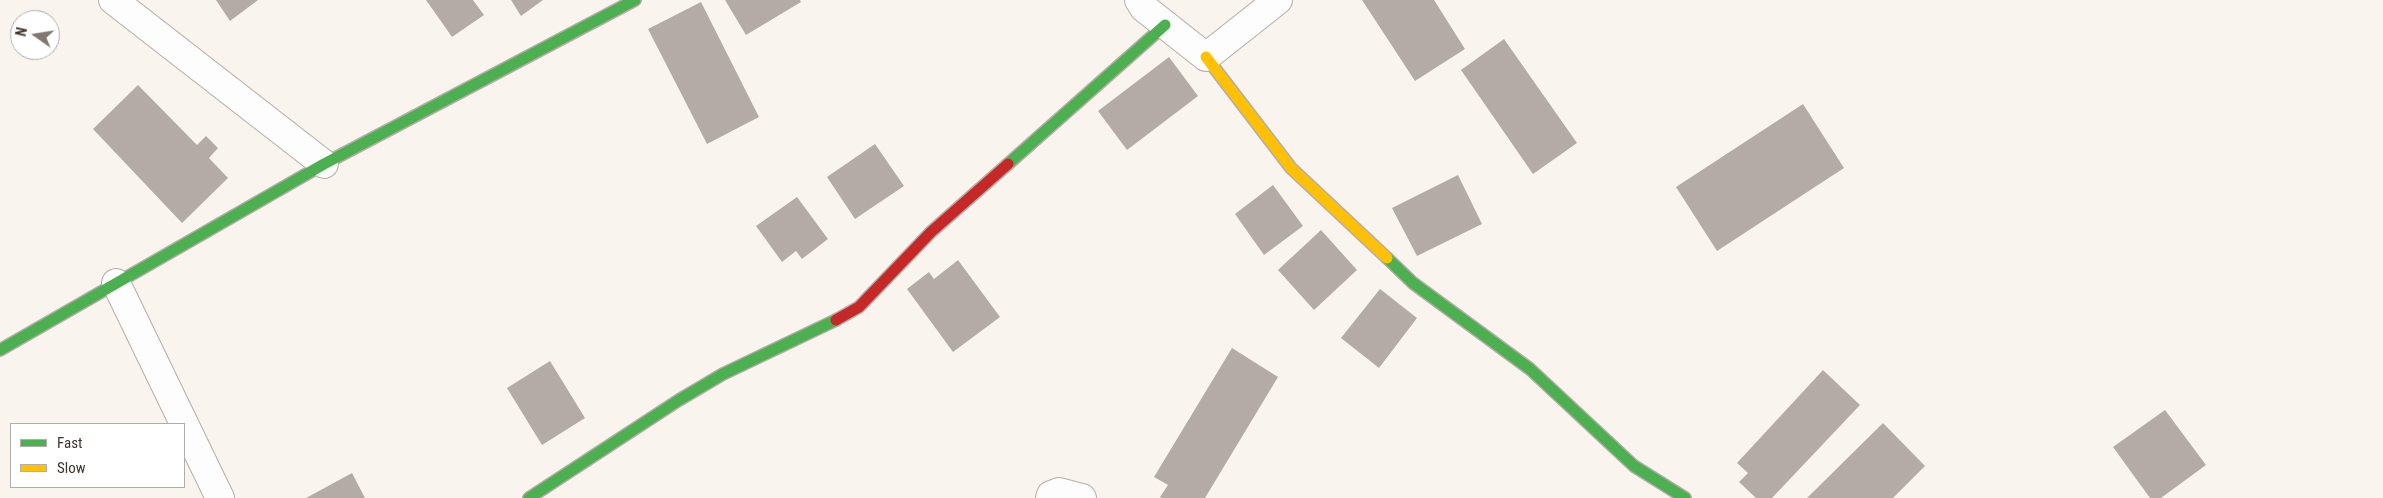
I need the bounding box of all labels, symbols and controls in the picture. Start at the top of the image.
north arrow [10,10,60,60]
text: N [13,26,30,38]
legend [10,423,185,488]
text: Fast [57,434,82,452]
text: Slow [57,459,86,477]

